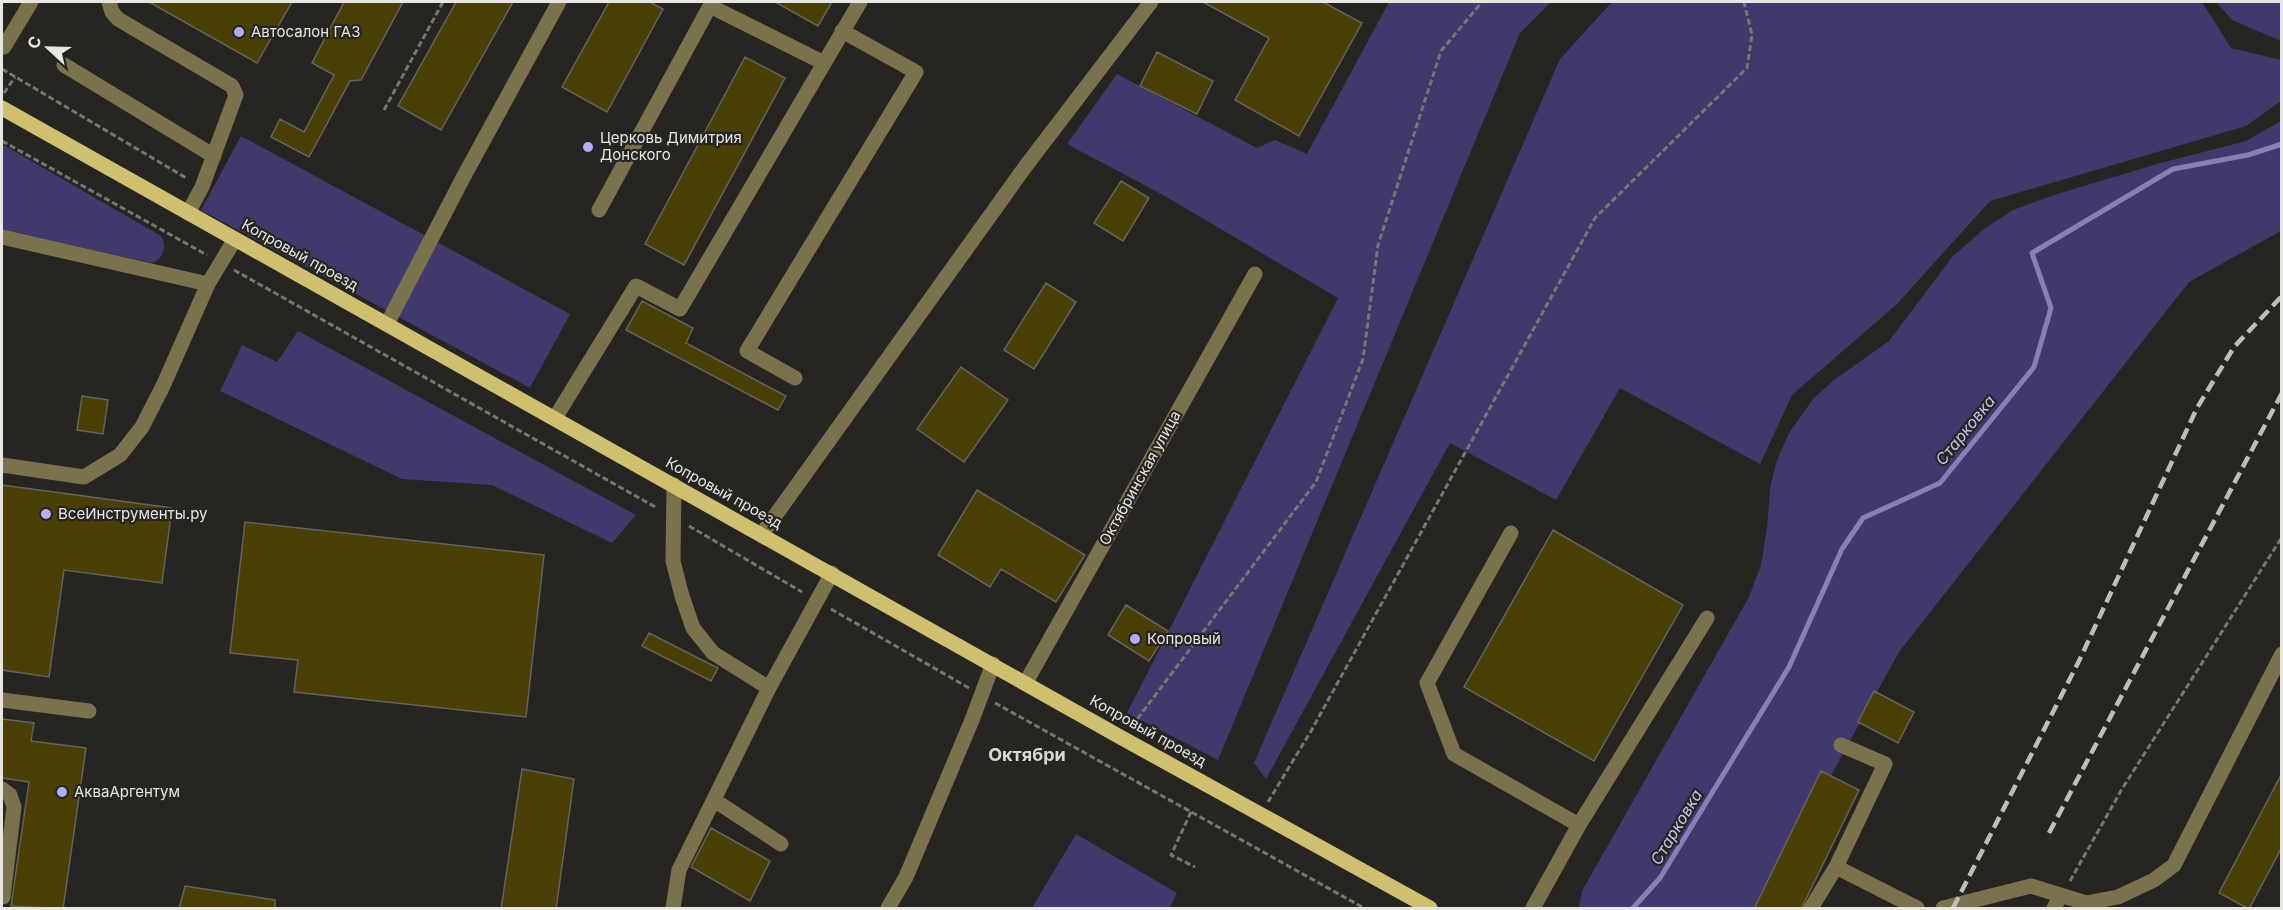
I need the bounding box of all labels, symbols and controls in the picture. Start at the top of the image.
north arrow [18,18,78,78]
place label: Автосалон ГАЗ [251,22,360,41]
marker: Автосалон ГАЗ [232,25,246,39]
text: С [23,33,46,52]
place label: Церковь Димитрия Донского [600,128,742,164]
marker: Церковь Димитрия Донского [581,140,595,154]
street label: Копровый проезд [238,215,362,295]
water label: Старковка [1931,391,1999,469]
street label: Октябринская улица [1095,407,1184,548]
street label: Копровый проезд [662,453,786,533]
place label: ВсеИнструменты.ру [58,504,208,523]
marker: ВсеИнструменты.ру [39,507,53,521]
place label: Копровый [1147,629,1221,648]
marker: Копровый [1128,632,1142,646]
street label: Копровый проезд [1086,691,1210,771]
district label: Октябри [988,744,1066,765]
place label: АкваАргентум [74,782,180,801]
marker: АкваАргентум [55,785,69,799]
water label: Старковка [1646,786,1706,868]

